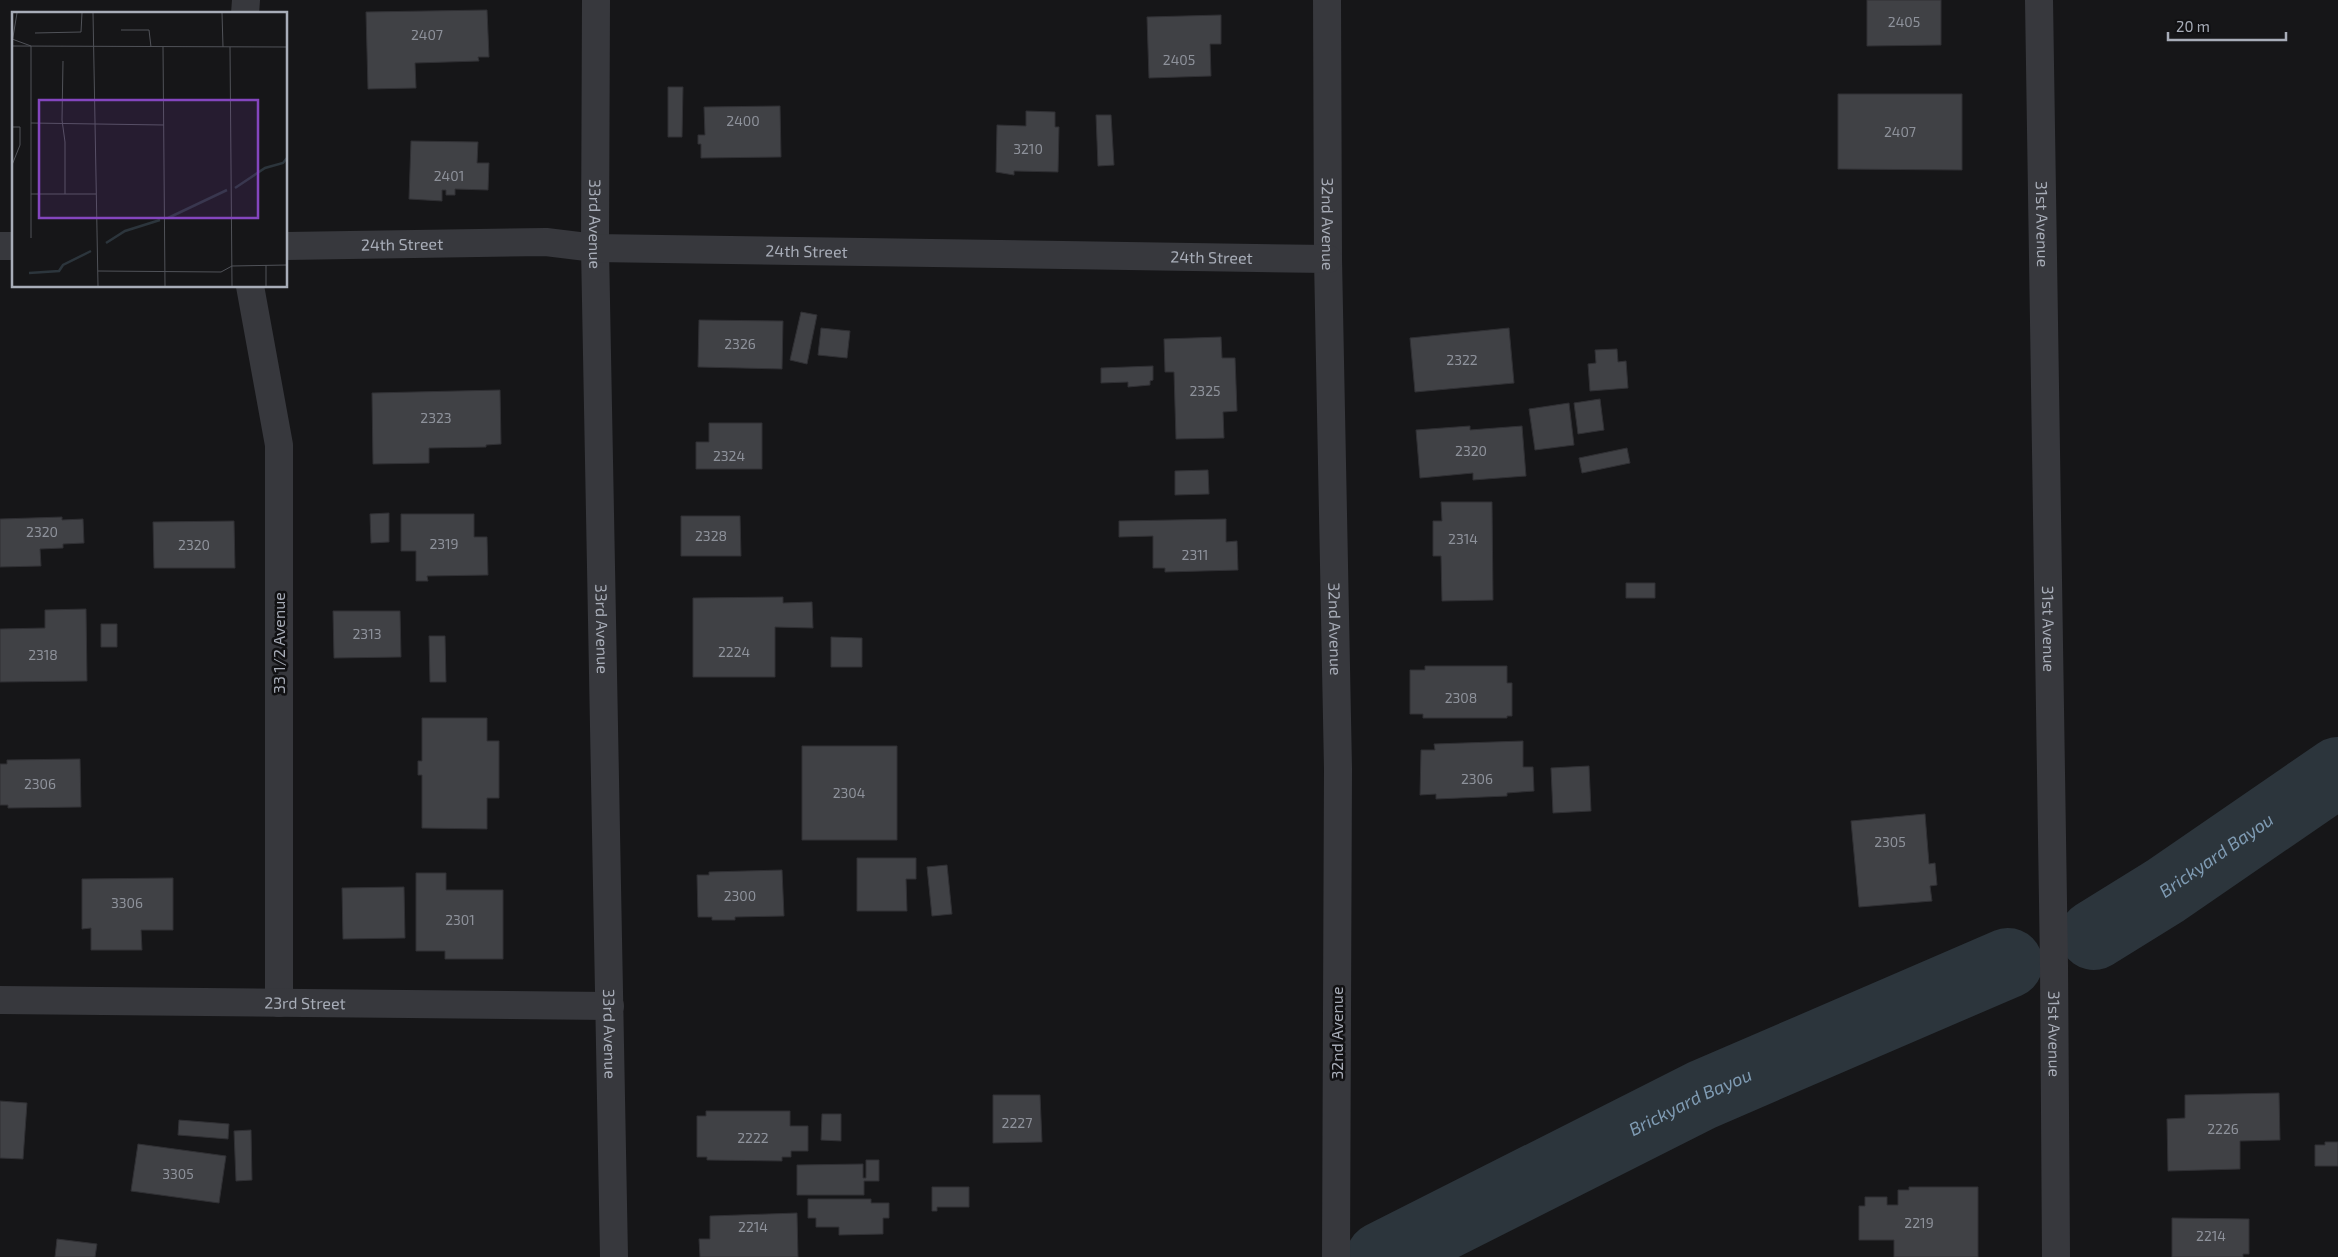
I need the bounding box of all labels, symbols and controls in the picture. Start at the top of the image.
scale bar [2168,10,2286,42]
inset map [12,12,288,288]
house number: 2405 [1888,13,1920,30]
text: 20 m [2176,17,2210,35]
house number: 2407 [411,26,443,43]
house number: 2405 [1163,51,1195,68]
house number: 2400 [726,112,760,129]
house number: 2407 [1884,123,1916,140]
house number: 3210 [1013,140,1043,157]
house number: 2401 [434,167,464,184]
street label: 32nd Avenue [1319,177,1338,271]
street label: 33rd Avenue [586,179,605,269]
street label: 31st Avenue [2033,181,2053,267]
street label: 24th Street [361,234,443,254]
street label: 24th Street [765,241,848,261]
street label: 24th Street [1170,247,1253,267]
house number: 2326 [724,335,756,352]
house number: 2322 [1446,351,1478,368]
house number: 2325 [1189,382,1221,399]
house number: 2323 [420,409,452,426]
house number: 2320 [1455,442,1487,459]
house number: 2324 [713,447,745,464]
house number: 2320 [26,523,58,540]
house number: 2328 [695,527,727,544]
house number: 2314 [1448,530,1478,547]
house number: 2319 [429,535,459,552]
house number: 2320 [178,536,210,553]
house number: 2311 [1182,546,1208,563]
street label: 32nd Avenue [1325,582,1346,676]
street label: 33rd Avenue [592,584,613,674]
street label: 31st Avenue [2039,586,2059,672]
street label: 33 1/2 Avenue [269,592,288,694]
house number: 2313 [352,625,382,642]
house number: 2224 [718,643,750,660]
house number: 2318 [28,646,58,663]
house number: 2308 [1445,689,1477,706]
house number: 2306 [1461,770,1493,787]
house number: 2306 [24,775,56,792]
house number: 2304 [833,784,865,801]
water label: Brickyard Bayou [2155,808,2277,902]
house number: 2305 [1874,833,1906,850]
house number: 2300 [724,887,756,904]
house number: 3306 [111,894,143,911]
house number: 2301 [445,911,475,928]
street label: 32nd Avenue [1327,986,1346,1080]
street label: 33rd Avenue [600,989,621,1079]
street label: 31st Avenue [2045,991,2065,1077]
street label: 23rd Street [264,993,346,1012]
water label: Brickyard Bayou [1625,1063,1755,1140]
house number: 2227 [1002,1114,1032,1131]
house number: 2226 [2207,1120,2239,1137]
house number: 2222 [737,1129,769,1146]
house number: 3305 [162,1165,194,1182]
house number: 2219 [1904,1214,1934,1231]
house number: 2214 [738,1218,768,1235]
house number: 2214 [2196,1227,2226,1244]

